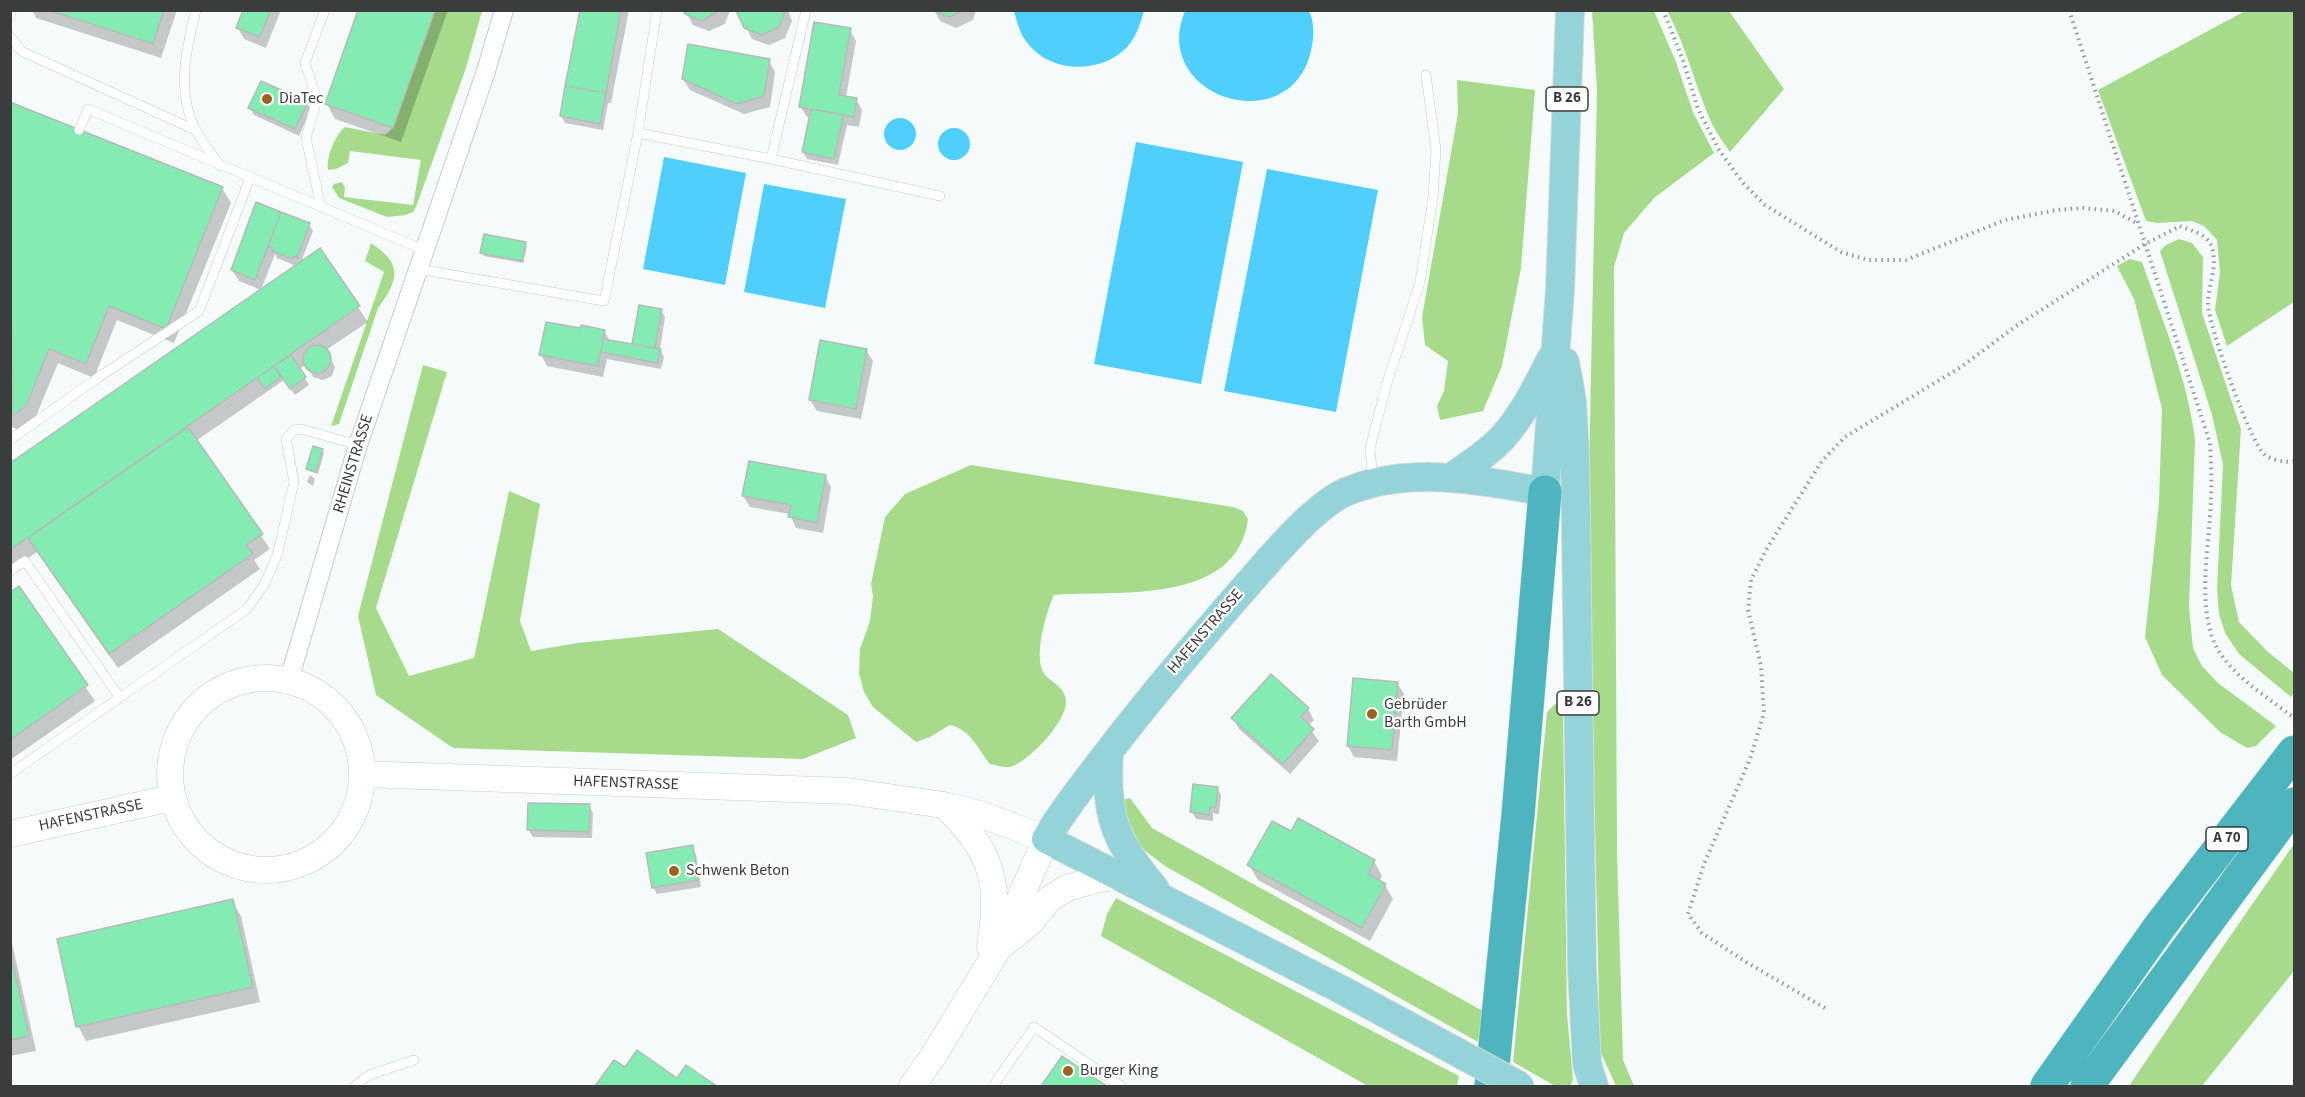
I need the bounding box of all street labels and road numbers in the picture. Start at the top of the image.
road number: B 26 [1546,87,1588,111]
street label: RHEINSTRASSE [330,412,378,516]
street label: HAFENSTRASSE [1164,586,1248,678]
road number: B 26 [1557,691,1599,715]
street label: HAFENSTRASSE [573,773,679,795]
street label: HAFENSTRASSE [37,796,145,836]
road number: A 70 [2206,827,2248,851]

